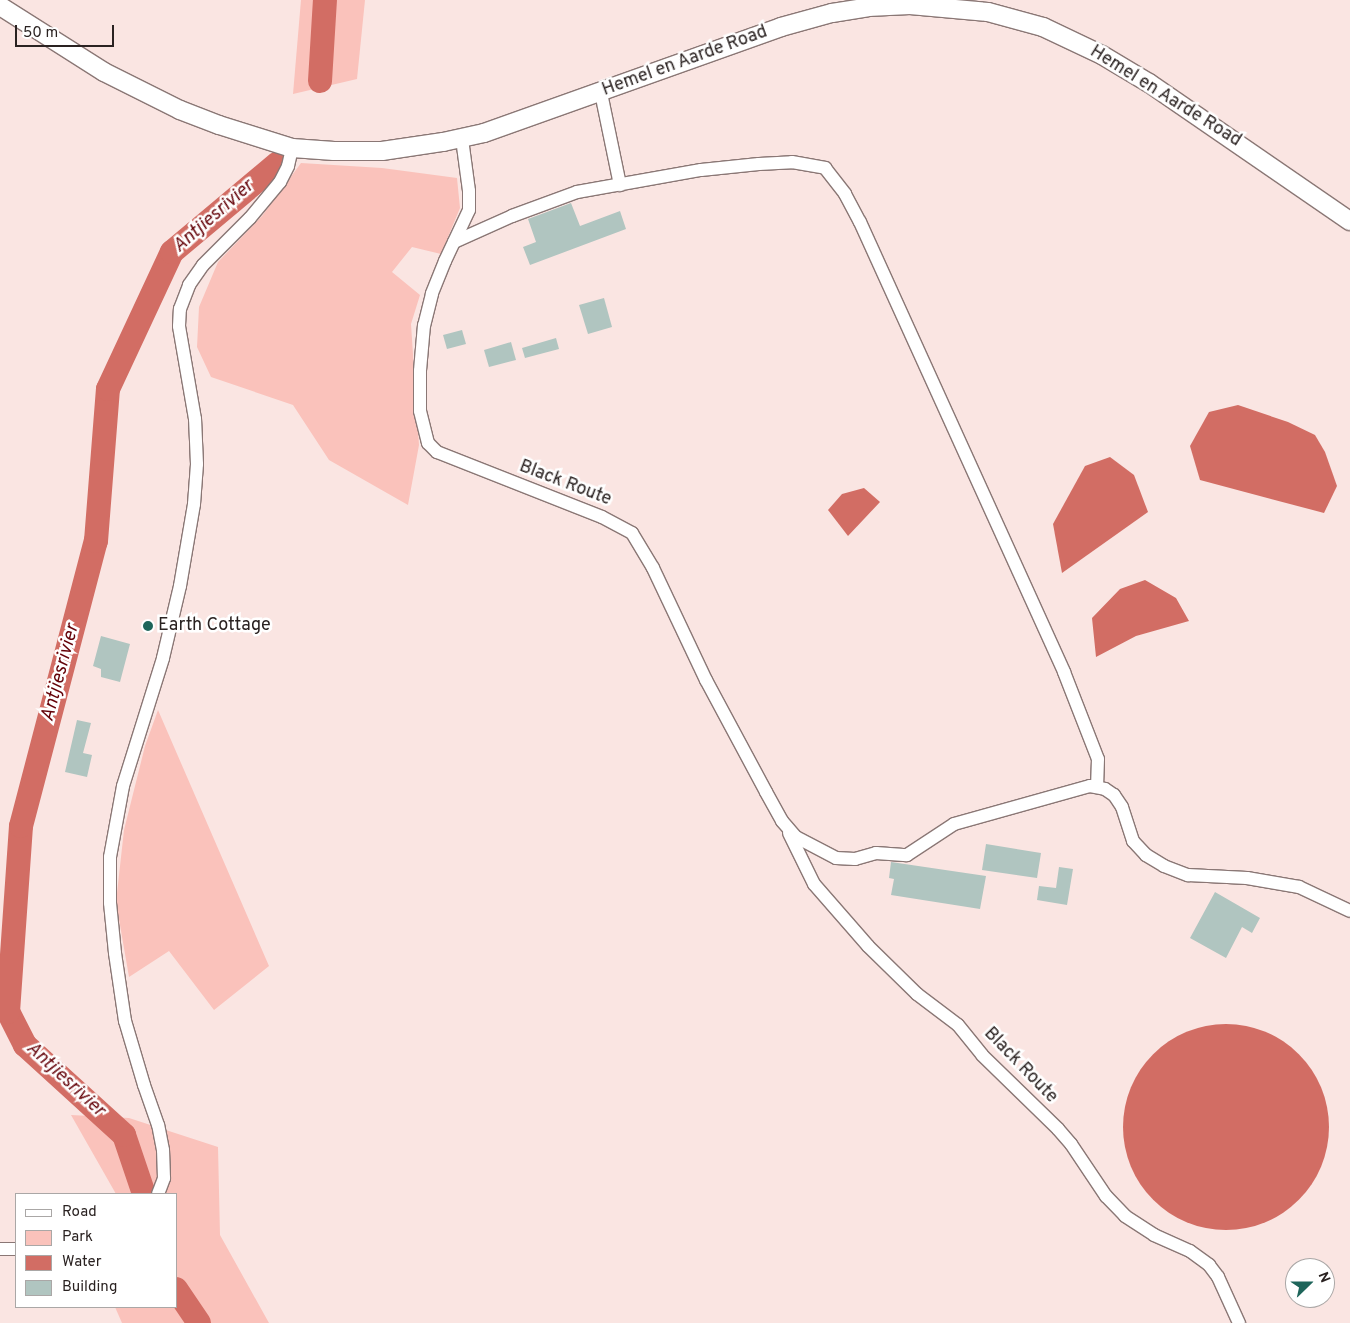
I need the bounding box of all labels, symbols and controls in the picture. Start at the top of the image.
scale bar [18,15,116,47]
street label: Hemel en Aarde Road [599,22,771,102]
text: 50 m [23,24,58,43]
street label: Hemel en Aarde Road [1085,41,1245,153]
water label: Antjiesrivier [169,176,259,258]
street label: Black Route [516,457,614,511]
place label: Earth Cottage [158,615,271,637]
marker: Earth Cottage [142,620,154,632]
water label: Antjiesrivier [37,622,85,724]
street label: Black Route [979,1024,1061,1108]
water label: Antjiesrivier [21,1038,109,1122]
legend [15,1193,178,1308]
text: Road [62,1203,97,1222]
text: Park [62,1228,93,1247]
text: Water [62,1253,101,1272]
north arrow [1285,1258,1335,1308]
text: N [1314,1270,1333,1285]
text: Building [62,1278,117,1297]

